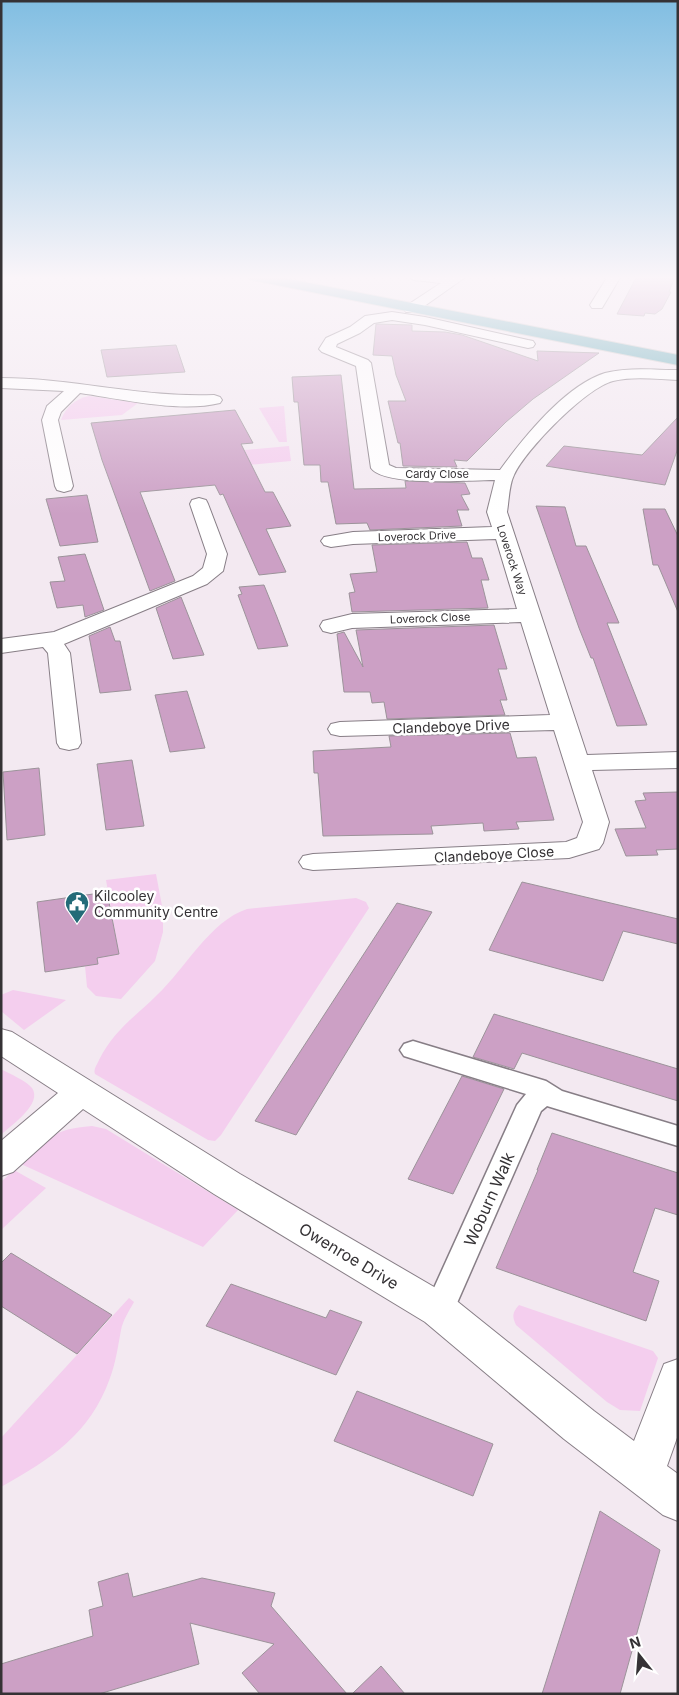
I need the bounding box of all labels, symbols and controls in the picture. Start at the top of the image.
street label: Cardy Close [405,467,469,481]
street label: Loverock Way [494,523,530,597]
street label: Loverock Drive [378,528,456,544]
street label: Loverock Close [390,610,470,626]
street label: Clandeboye Drive [392,715,510,737]
street label: Clandeboye Close [433,842,555,866]
place label: Kilcooley Community Centre [94,887,218,920]
public building icon: Kilcooley Community Centre [64,890,90,924]
street label: Woburn Walk [459,1149,519,1249]
street label: Owenroe Drive [296,1218,402,1294]
north arrow [614,1630,664,1680]
text: N [627,1632,643,1652]

